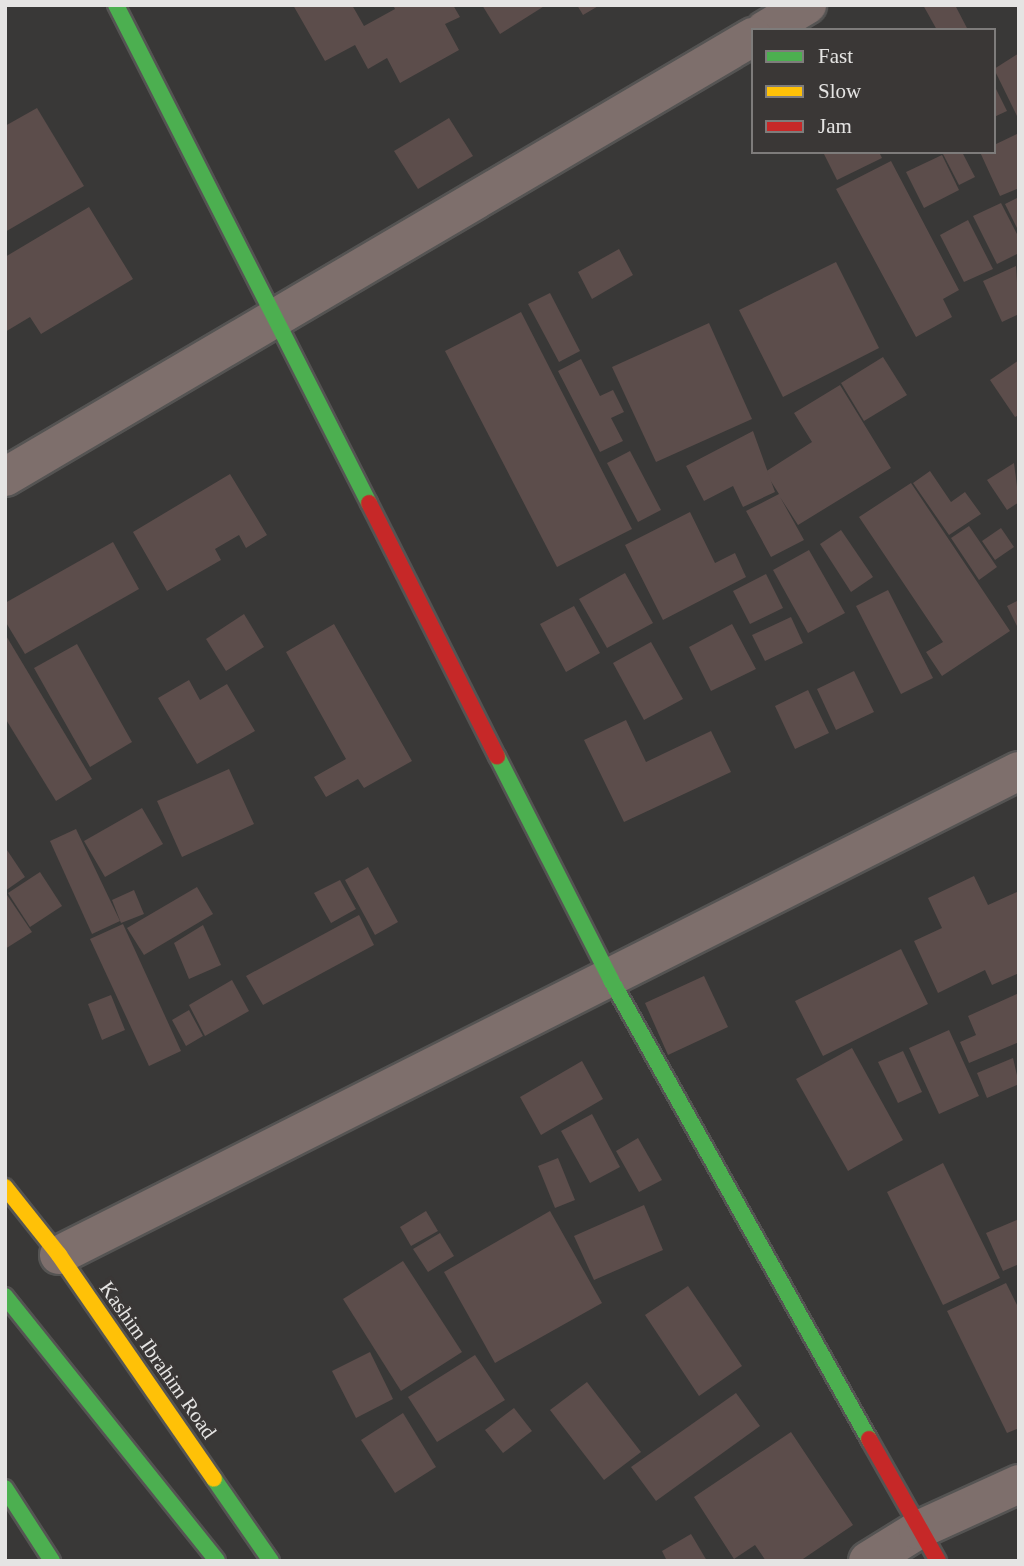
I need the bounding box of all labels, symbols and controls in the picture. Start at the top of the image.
legend [751,28,996,154]
text: Fast [818,44,853,68]
text: Slow [818,79,861,103]
text: Jam [818,114,852,138]
street label: Kashim Ibrahim Road [94,1276,222,1444]

